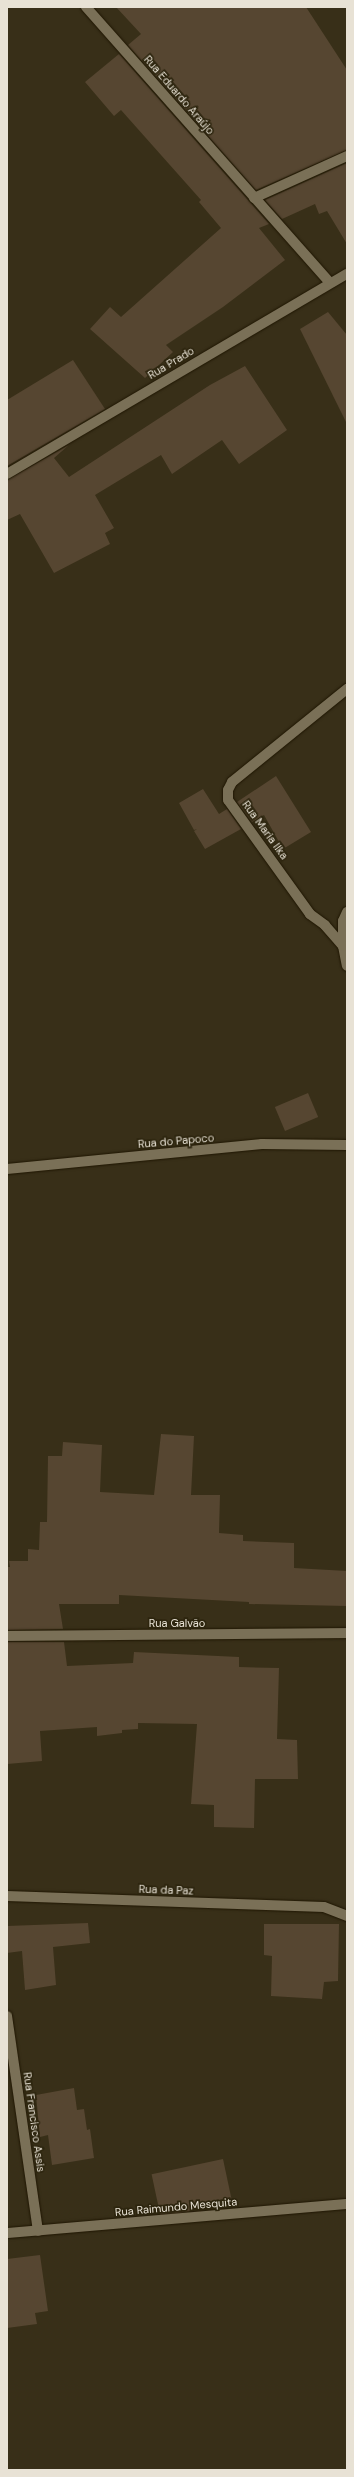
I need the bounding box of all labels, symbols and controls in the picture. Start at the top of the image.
street label: Rua Eduardo Araújo [141,53,217,137]
street label: Rua Prado [145,344,197,382]
street label: Rua Maria Ilka [239,798,291,862]
street label: Rua do Papoco [137,1131,215,1151]
street label: Rua Galvão [149,1616,205,1630]
street label: Rua da Paz [138,1882,194,1898]
street label: Rua Francisco Assis [20,2071,48,2173]
street label: Rua Raimundo Mesquita [114,2195,238,2219]

